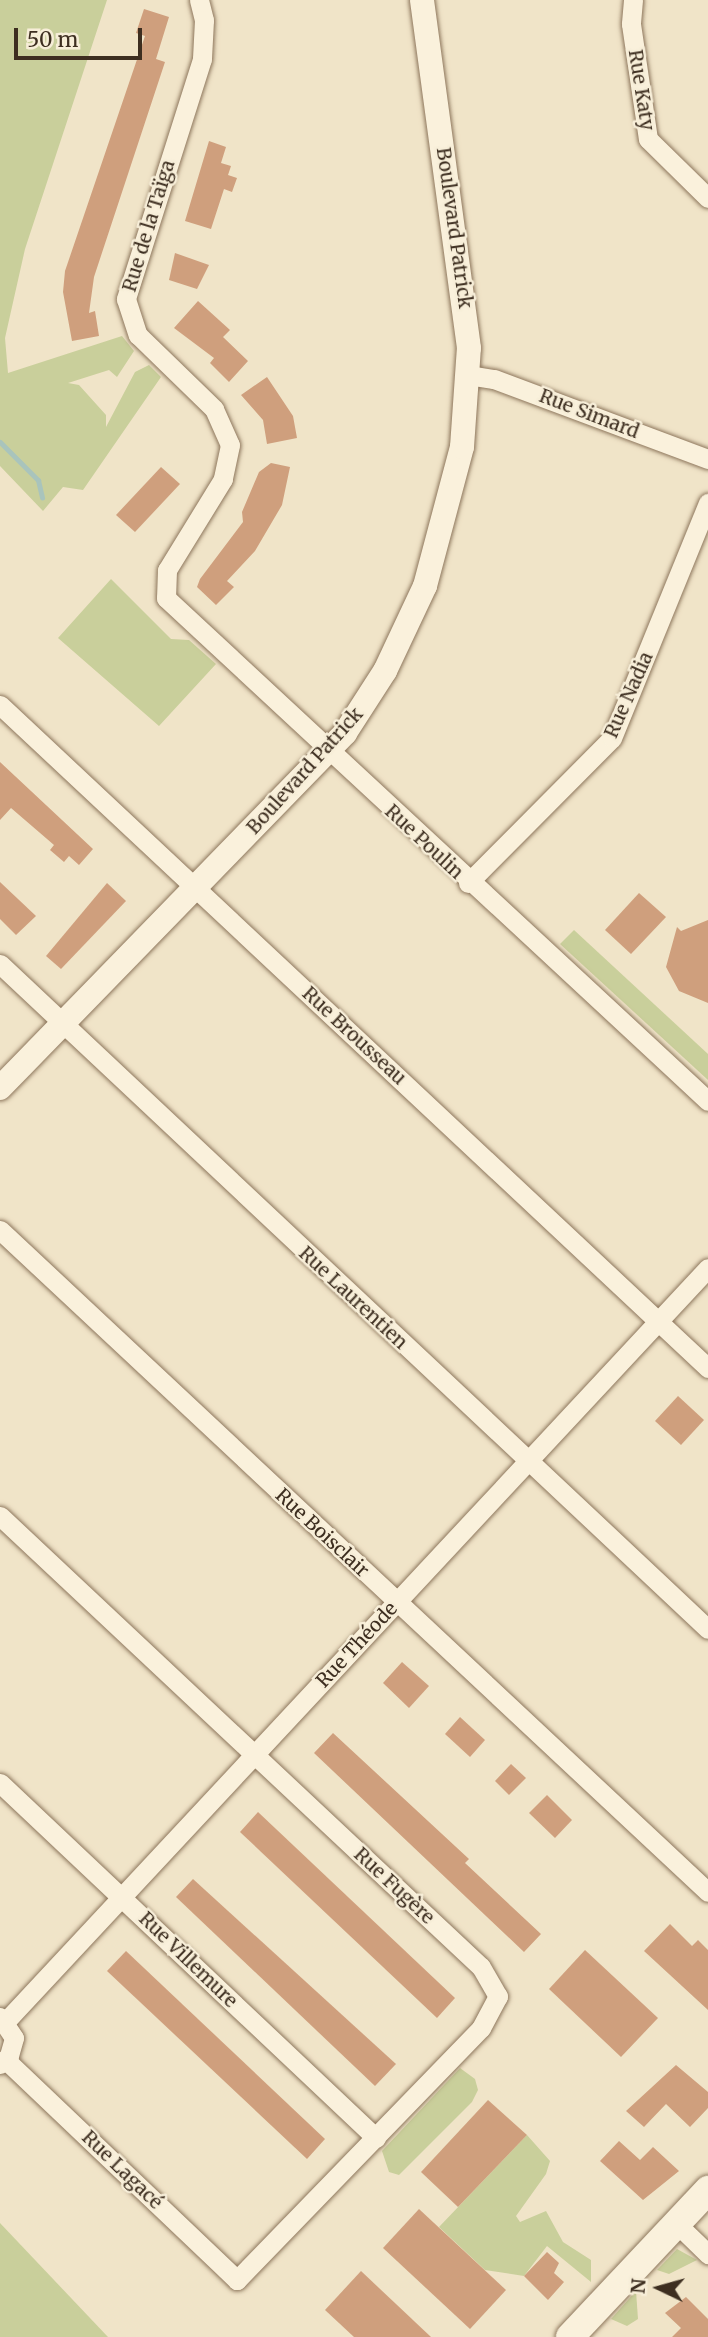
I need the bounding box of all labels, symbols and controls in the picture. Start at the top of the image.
scale bar [18,14,145,58]
text: 50 m [27,26,78,53]
street label: Rue Katy [623,48,659,132]
street label: Boulevard Patrick [431,146,477,310]
street label: Rue de la Taïga [118,157,180,295]
street label: Rue Simard [536,385,642,443]
street label: Rue Nadia [600,648,658,742]
street label: Boulevard Patrick [242,703,368,839]
street label: Rue Poulin [380,800,468,884]
street label: Rue Brousseau [297,982,411,1090]
street label: Rue Laurentien [294,1242,412,1354]
street label: Rue Boisclair [271,1484,373,1582]
street label: Rue Théode [312,1598,402,1692]
street label: Rue Fugère [349,1843,439,1929]
street label: Rue Villemure [134,1907,242,2013]
street label: Rue Lagacé [77,2126,167,2214]
north arrow [624,2253,694,2323]
text: N [625,2278,651,2295]

